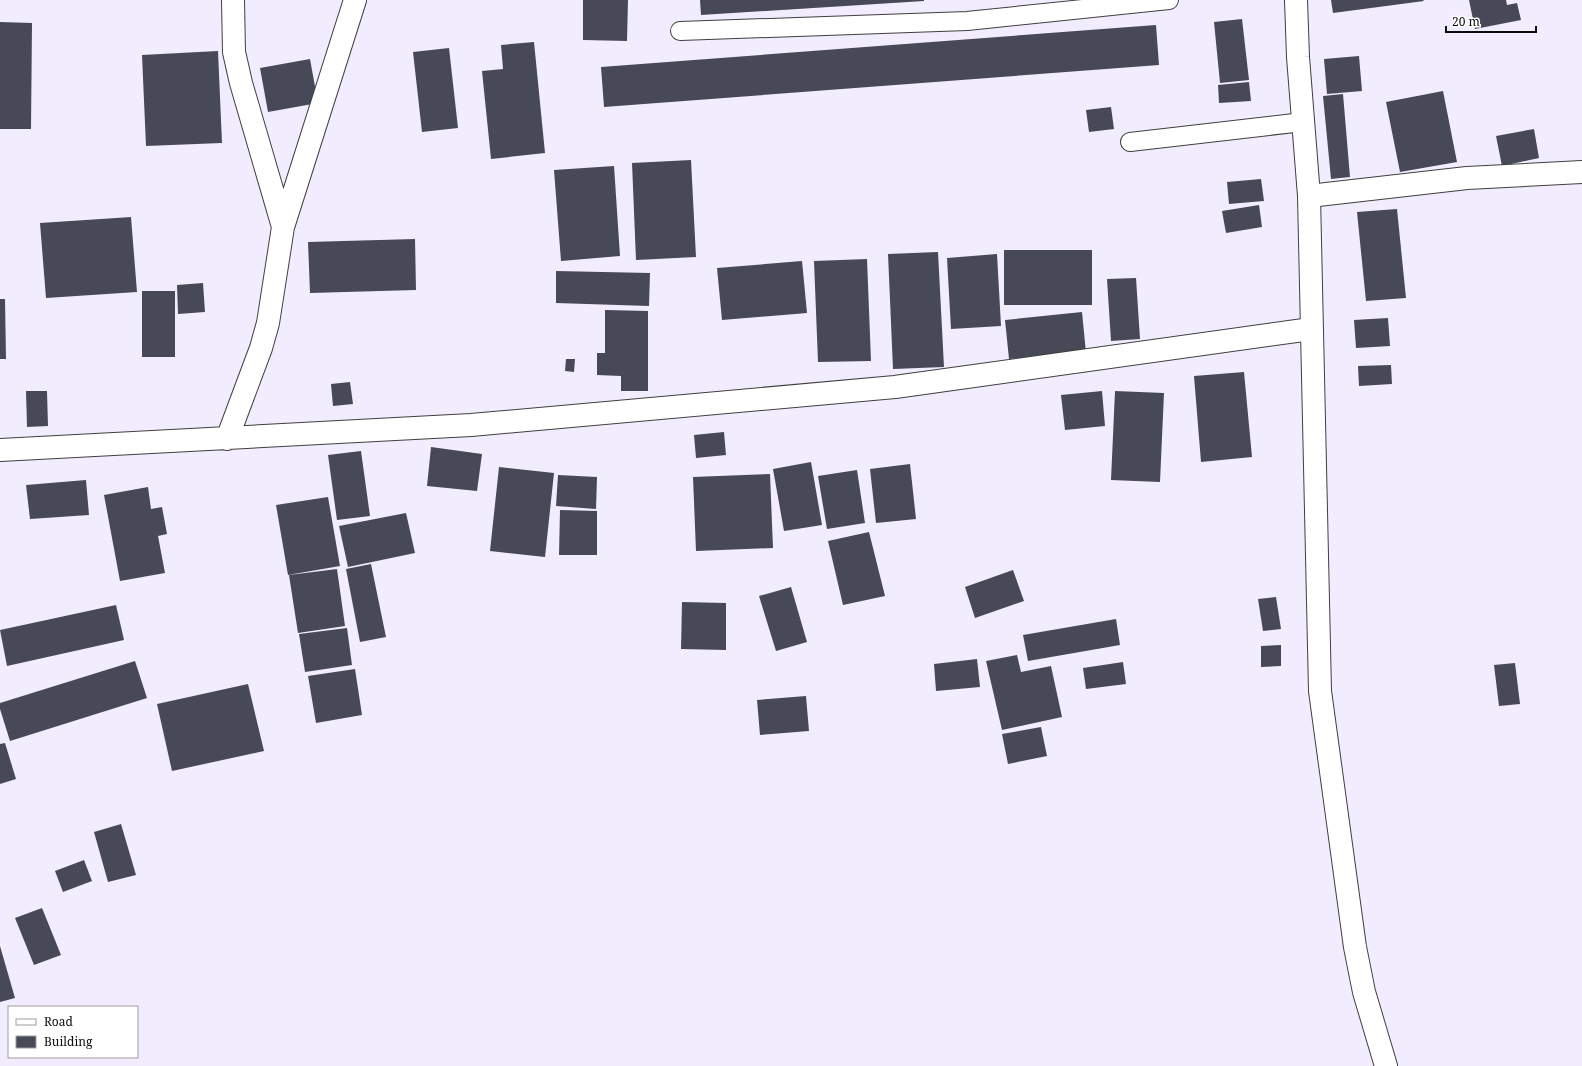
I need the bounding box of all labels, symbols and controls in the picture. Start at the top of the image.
scale bar [1446,8,1536,34]
text: 20 m [1452,13,1480,30]
legend [8,1006,138,1058]
text: Road [44,1013,74,1030]
text: Building [44,1033,93,1050]

